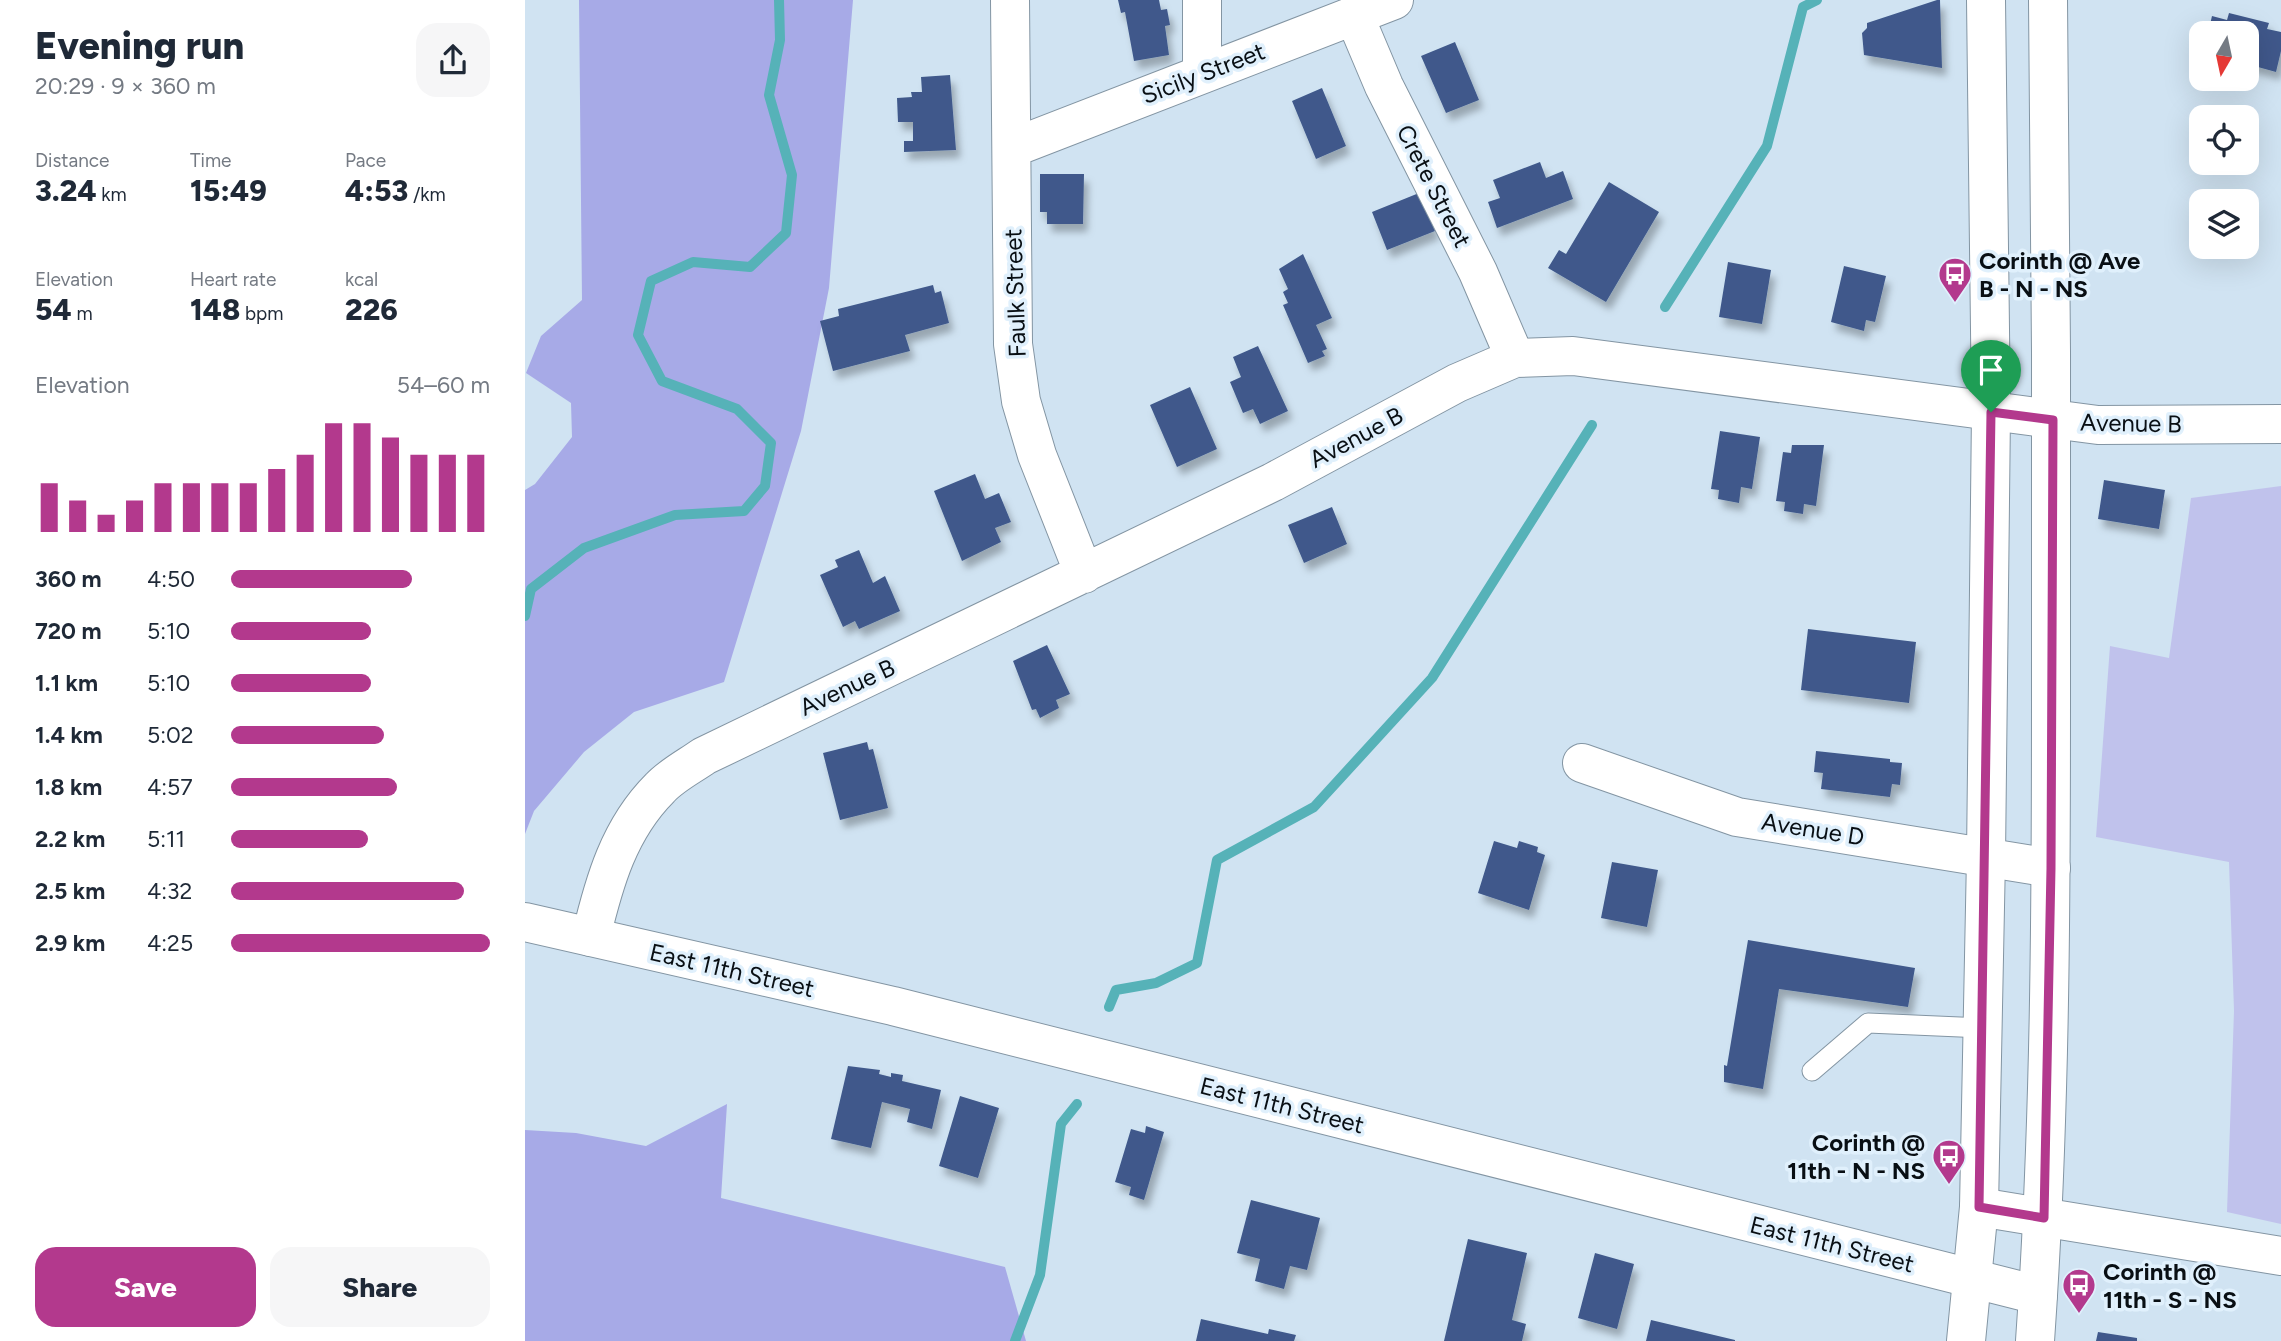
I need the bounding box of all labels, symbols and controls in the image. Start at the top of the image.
north arrow [2189,21,2259,91]
map controls [2189,21,2259,259]
text: Evening run [35,23,244,69]
button: share [416,23,490,97]
street label: Sicily Street [1137,36,1269,110]
text: 20:29 · 9 × 360 m [35,72,216,100]
button: locate [2189,105,2259,175]
street label: Crete Street [1391,120,1477,252]
text: Distance [35,149,109,172]
text: Time [190,149,231,172]
text: Pace [345,149,386,172]
text: 3.24 [35,172,97,209]
text: 15:49 [190,172,267,209]
text: 4:53 [345,172,408,209]
text: km [97,183,127,206]
text: /km [408,183,446,206]
button: layers [2189,189,2259,259]
street label: Faulk Street [998,228,1032,358]
place label: Corinth @ Ave B - N - NS [1979,246,2140,303]
bus stop icon: Corinth @ Ave B - N - NS [1936,255,1974,304]
text: Elevation [35,268,113,291]
text: Heart rate [190,268,276,291]
text: kcal [345,268,378,291]
text: 54 [35,291,72,328]
text: 148 [190,291,240,328]
text: 226 [345,291,398,328]
text: m [72,302,93,325]
text: bpm [240,302,284,325]
pin [1961,340,2021,412]
icon: arrive [1972,351,2010,389]
text: Elevation [35,371,130,399]
text: 54–60 m [397,371,490,399]
street label: Avenue B [1304,400,1408,474]
street label: Avenue B [2080,408,2182,438]
text: 360 m [35,565,102,593]
text: 4:50 [147,565,195,593]
text: 720 m [35,617,102,645]
text: 5:10 [147,617,190,645]
street label: Avenue B [795,652,899,722]
text: 1.1 km [35,669,98,697]
text: 5:10 [147,669,190,697]
text: 1.4 km [35,721,103,749]
text: 5:02 [147,721,194,749]
text: 1.8 km [35,773,102,801]
text: 4:57 [147,773,193,801]
street label: Avenue D [1760,807,1866,851]
text: 2.2 km [35,825,105,853]
text: 5:11 [147,825,185,853]
text: 2.5 km [35,877,105,905]
text: 4:32 [147,877,192,905]
text: 2.9 km [35,929,105,957]
text: 4:25 [147,929,193,957]
street label: East 11th Street [647,937,817,1003]
street label: East 11th Street [1197,1071,1367,1139]
place label: Corinth @ 11th - N - NS [1787,1128,1925,1185]
bus stop icon: Corinth @ 11th - N - NS [1930,1137,1968,1186]
street label: East 11th Street [1747,1210,1917,1278]
button: Save [35,1247,256,1327]
button: Share [270,1247,490,1327]
place label: Corinth @ 11th - S - NS [2103,1257,2237,1314]
bus stop icon: Corinth @ 11th - S - NS [2060,1266,2098,1315]

